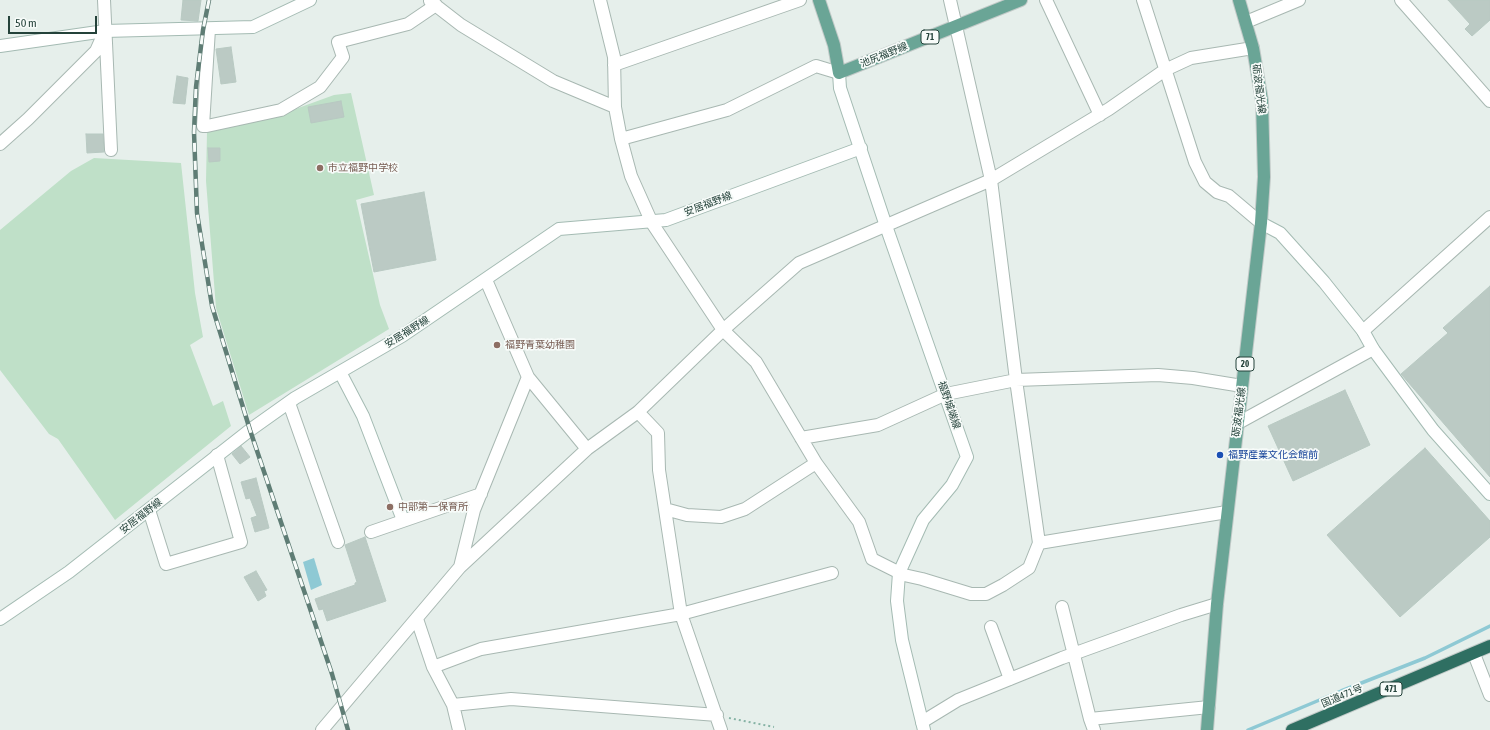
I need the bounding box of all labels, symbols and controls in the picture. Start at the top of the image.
scale bar [10,8,99,34]
text: 50 m [15,16,37,30]
road number: 71 [921,30,939,44]
street label: 池尻福野線 [859,40,909,70]
street label: 砺波福光線 [1250,63,1268,115]
place label: 市立福野中学校 [328,162,398,174]
marker: 市立福野中学校 [315,163,325,173]
street label: 安居福野線 [683,189,733,219]
street label: 安居福野線 [383,314,431,350]
place label: 福野青葉幼稚園 [505,339,575,351]
marker: 福野青葉幼稚園 [492,340,502,350]
road number: 20 [1236,357,1254,371]
street label: 福野城端線 [935,379,963,431]
street label: 砺波福光線 [1230,386,1248,438]
place label: 福野産業文化会館前 [1228,449,1318,461]
marker: 福野産業文化会館前 [1215,450,1225,460]
street label: 安居福野線 [118,496,164,536]
place label: 中部第一保育所 [398,501,468,513]
marker: 中部第一保育所 [385,502,395,512]
street label: 国道471号 [1319,682,1365,710]
road number: 471 [1380,682,1402,696]

